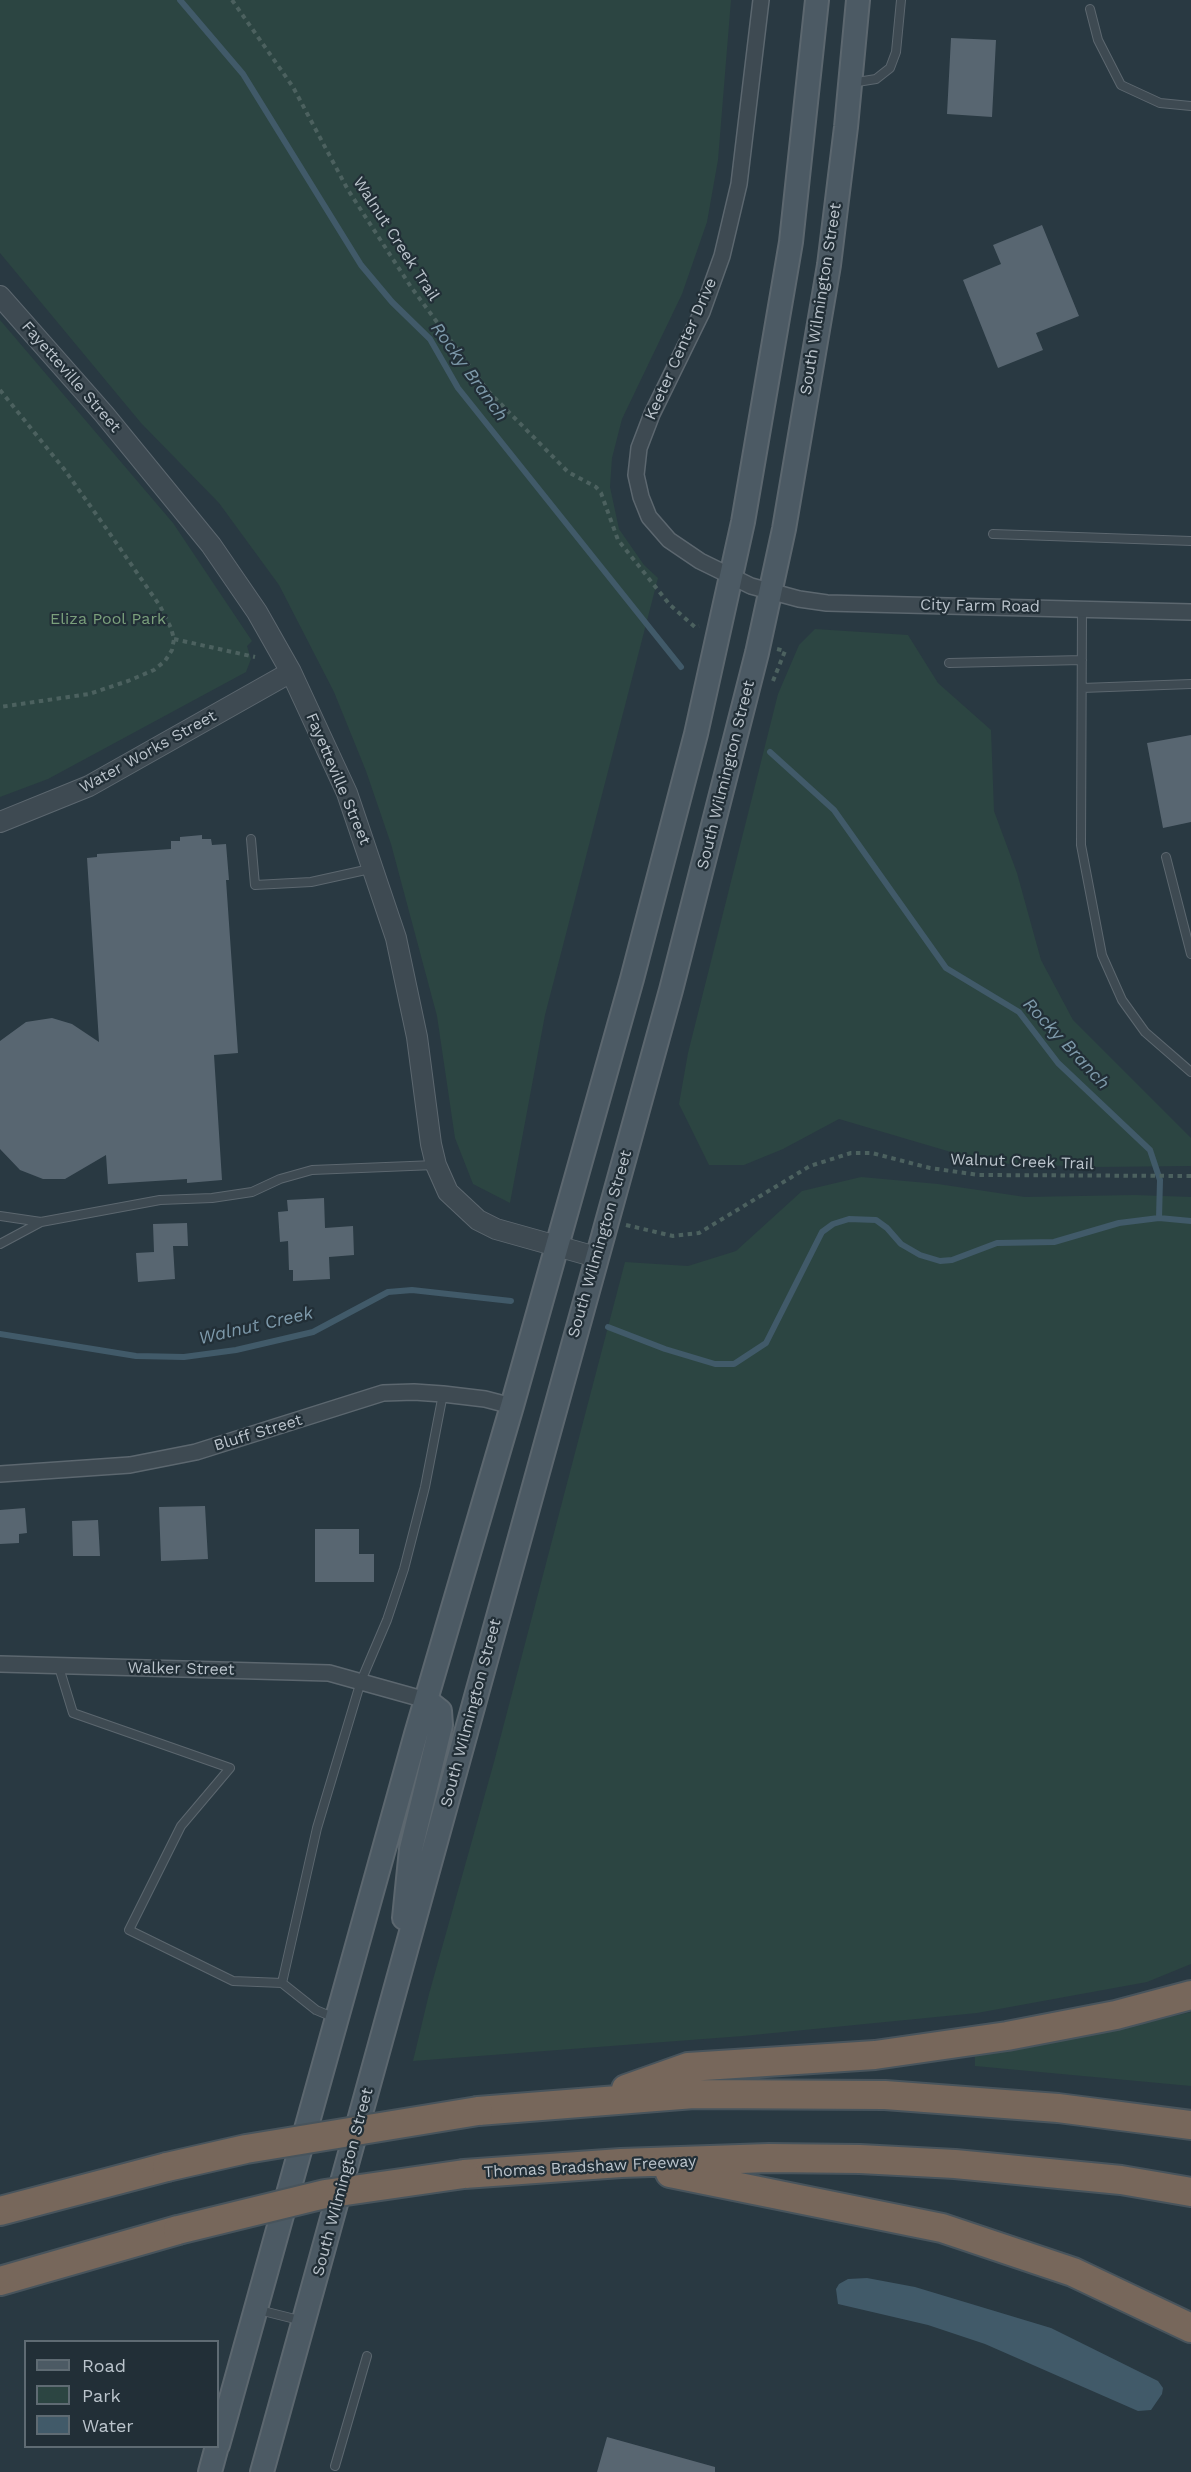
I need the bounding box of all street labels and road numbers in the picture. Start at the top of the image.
street label: Walnut Creek Trail [349,173,443,305]
street label: South Wilmington Street [796,202,846,396]
street label: Keeter Center Drive [641,275,721,423]
street label: Fayetteville Street [17,317,125,437]
street label: City Farm Road [920,595,1040,617]
street label: South Wilmington Street [693,679,759,871]
street label: Water Works Street [76,706,220,798]
street label: Fayetteville Street [302,710,374,848]
street label: South Wilmington Street [564,1148,636,1340]
street label: Walnut Creek Trail [950,1150,1094,1174]
street label: Bluff Street [211,1410,305,1456]
street label: South Wilmington Street [437,1617,505,1809]
street label: Walker Street [127,1658,235,1680]
street label: South Wilmington Street [309,2086,377,2278]
street label: Thomas Bradshaw Freeway [483,2152,697,2182]

